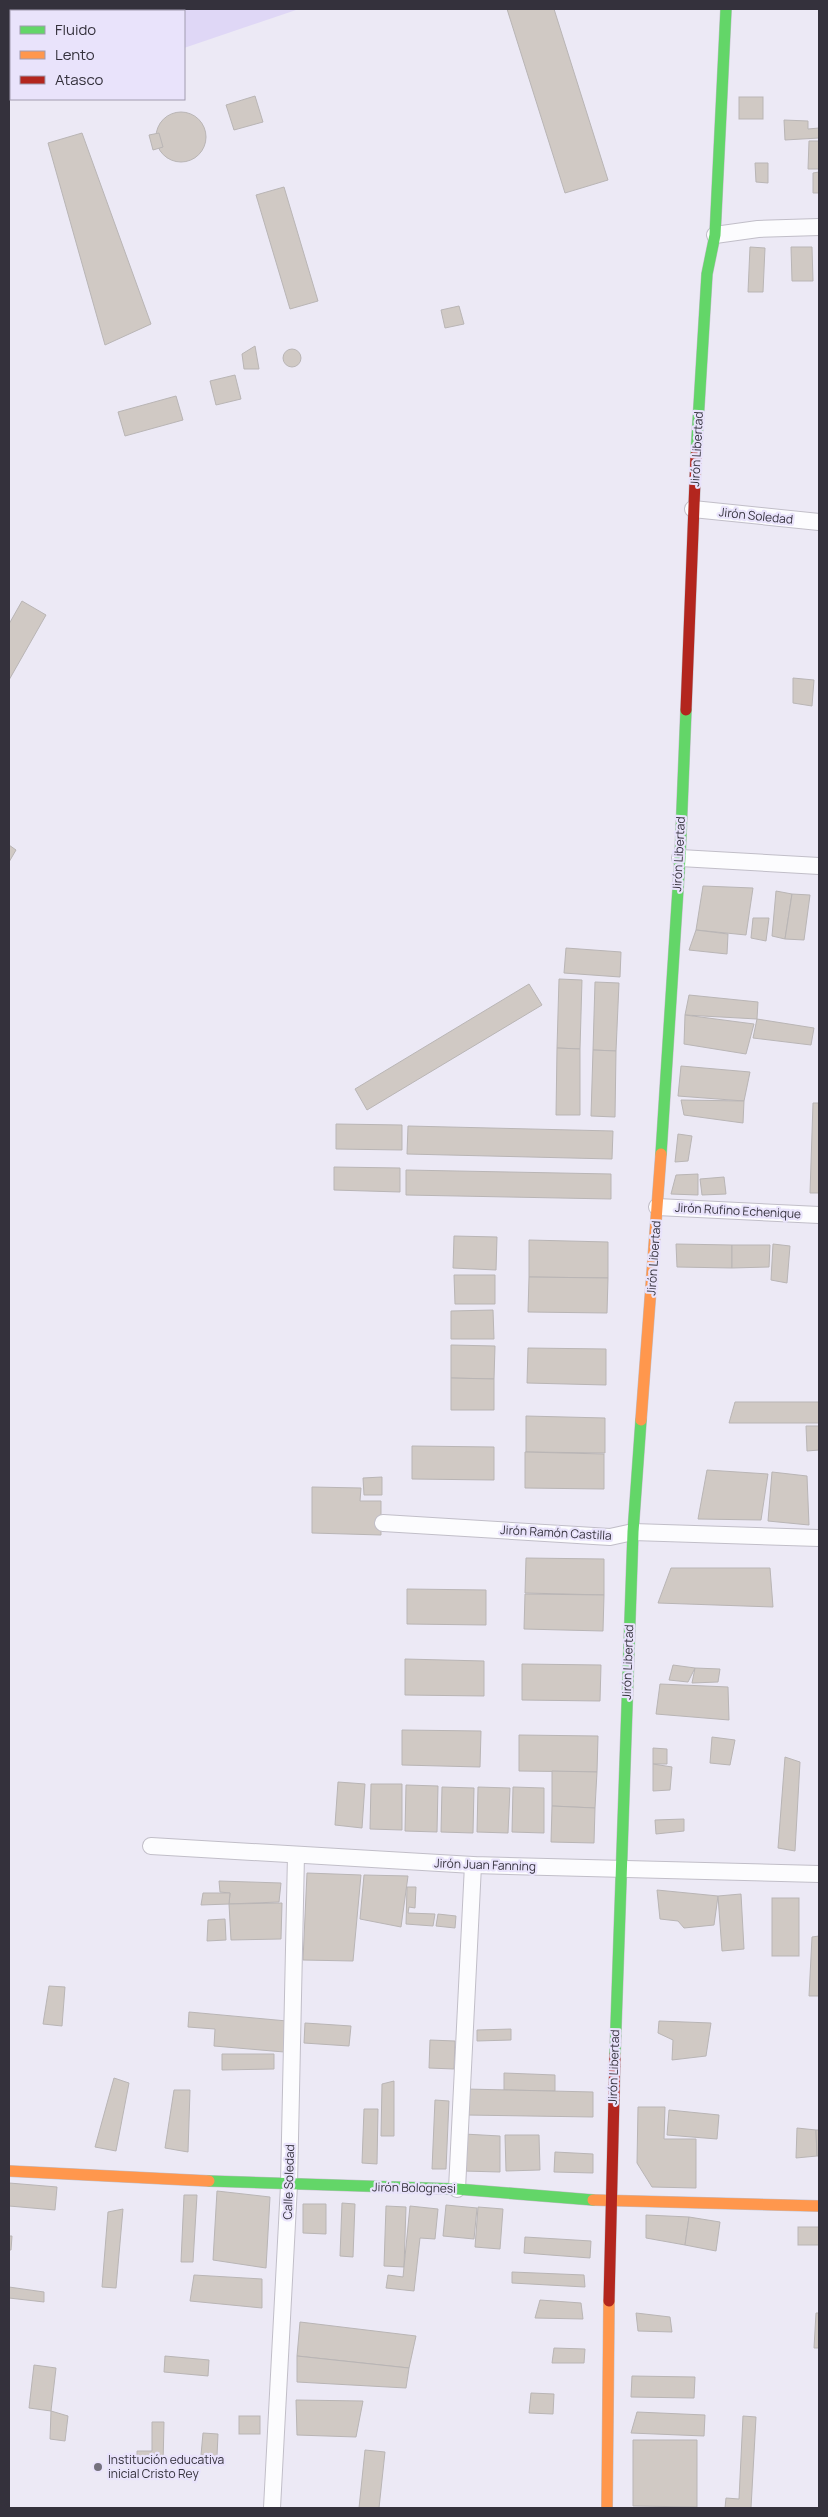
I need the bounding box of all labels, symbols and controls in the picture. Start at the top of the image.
legend [10,10,185,100]
text: Fluido [55,19,96,40]
text: Lento [55,44,95,65]
text: Atasco [55,69,103,90]
street label: Jirón Libertad [686,411,707,487]
street label: Jirón Soledad [718,503,794,528]
street label: Jirón Libertad [668,816,689,892]
street label: Jirón Rufino Echenique [674,1199,802,1222]
street label: Jirón Libertad [642,1220,665,1296]
street label: Jirón Ramón Castilla [500,1521,612,1544]
street label: Jirón Libertad [618,1624,637,1700]
street label: Jirón Juan Fanning [434,1854,536,1875]
street label: Jirón Libertad [604,2029,623,2105]
street label: Calle Soledad [279,2144,298,2220]
street label: Jirón Bolognesi [372,2178,456,2197]
place label: Institución educativa inicial Cristo Rey [108,2451,224,2482]
marker: Institución educativa inicial Cristo Rey [92,2461,104,2473]

